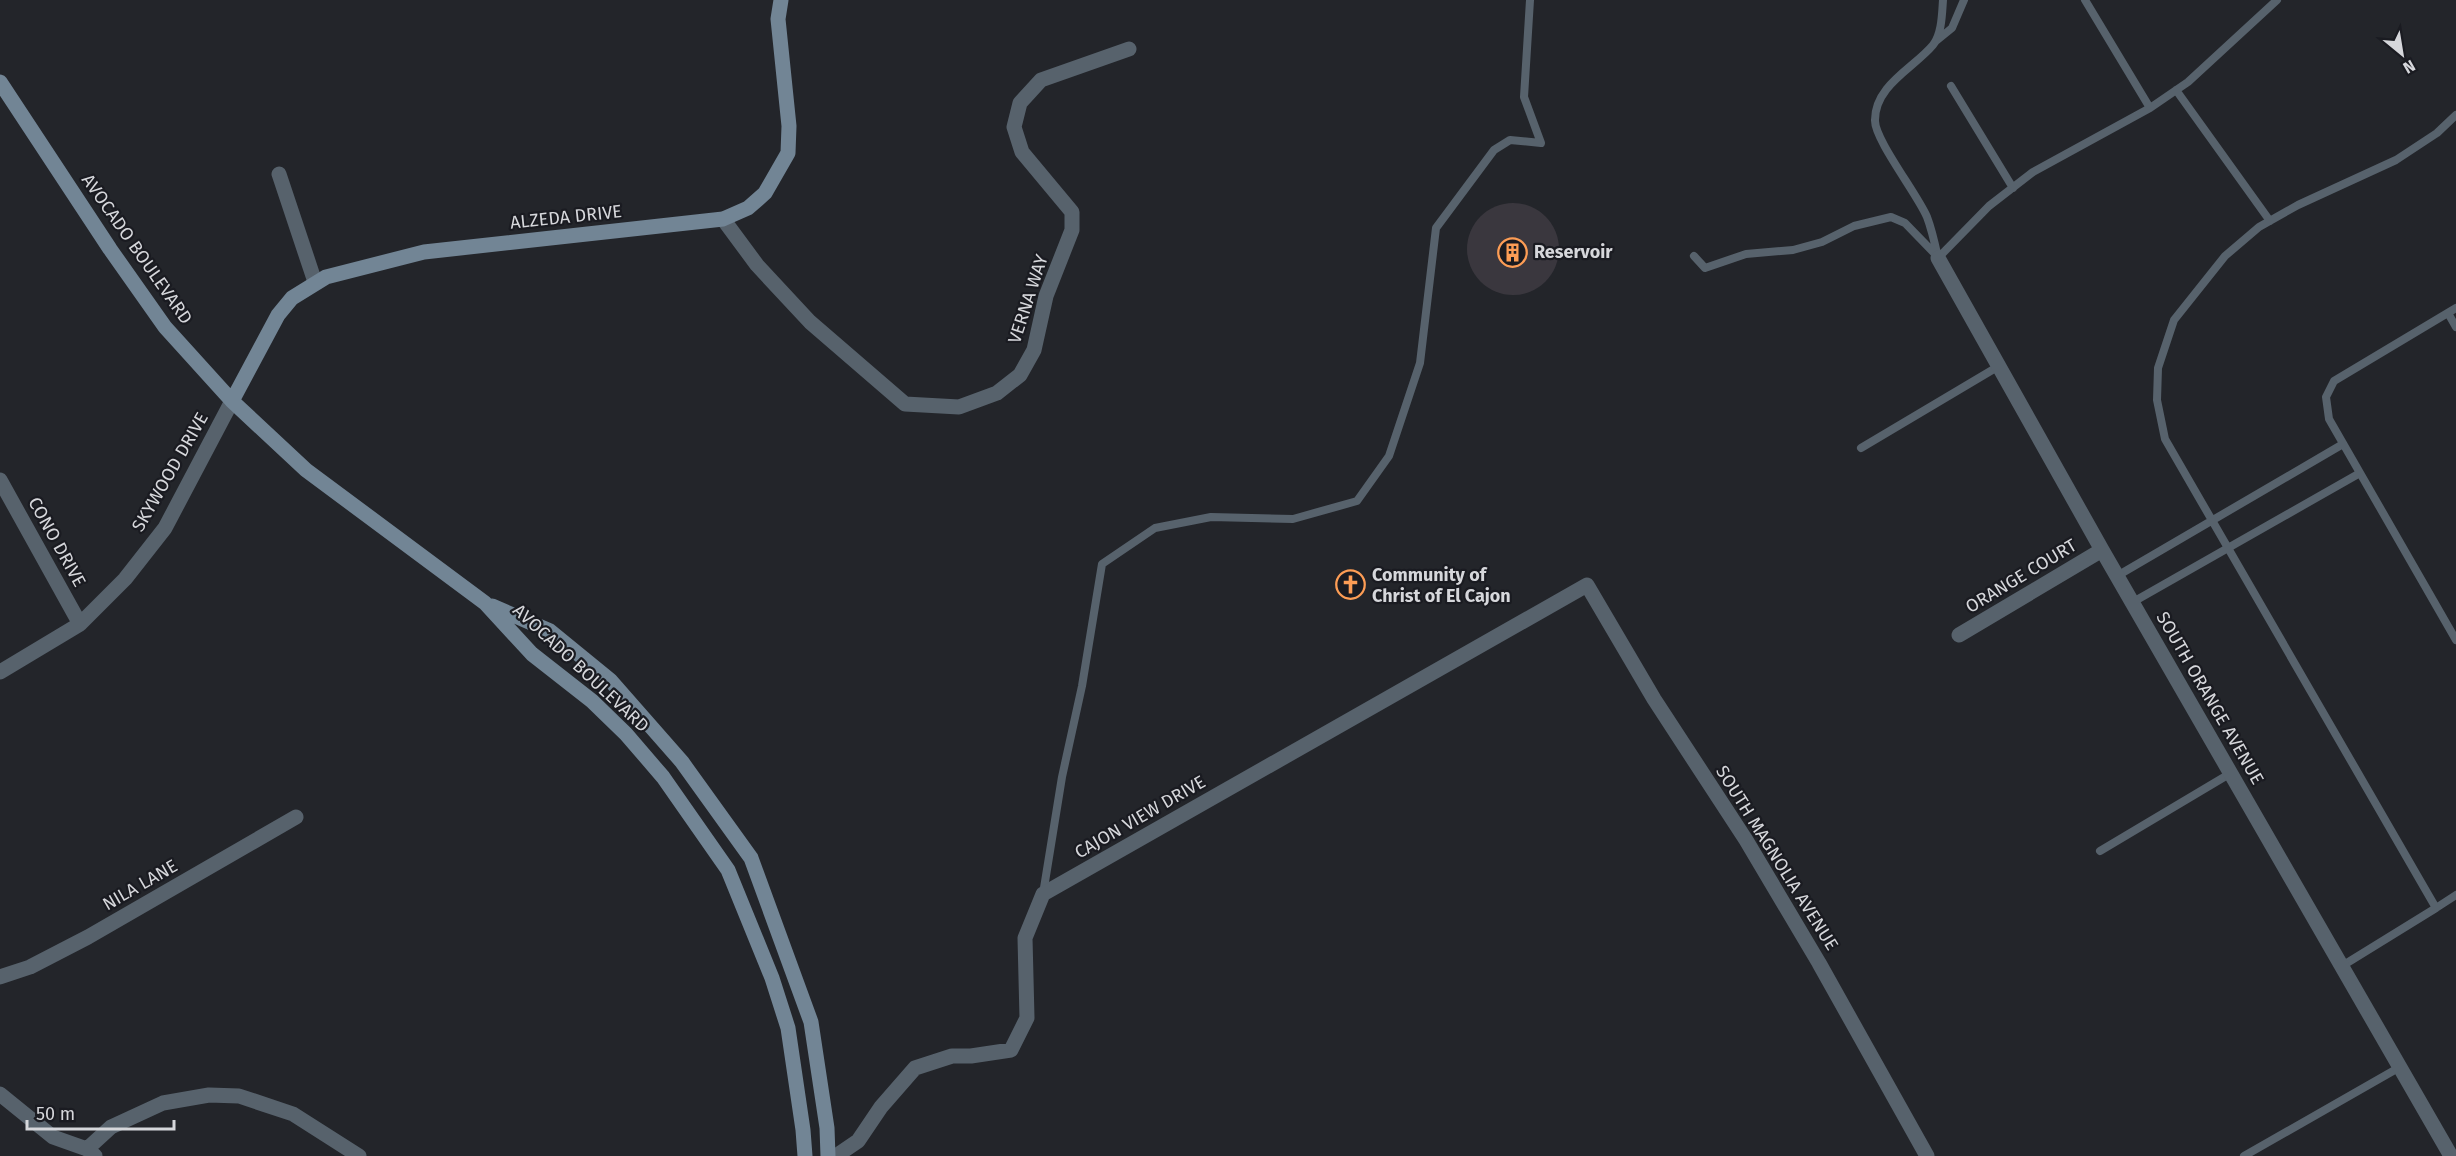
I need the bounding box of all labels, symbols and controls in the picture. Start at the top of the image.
north arrow [2372,24,2432,84]
text: N [2400,56,2419,77]
street label: AVOCADO BOULEVARD [77,170,197,328]
street label: ALZEDA DRIVE [509,200,623,234]
building icon: Reservoir [1497,236,1529,268]
place label: Reservoir [1534,241,1613,263]
street label: VERNA WAY [1003,252,1053,346]
street label: SKYWOOD DRIVE [127,409,213,535]
street label: CONO DRIVE [23,493,91,591]
street label: ORANGE COURT [1961,534,2081,618]
place label: Community of Christ of El Cajon [1372,564,1511,607]
church icon: Community of Christ of El Cajon [1335,569,1367,601]
street label: AVOCADO BOULEVARD [508,599,654,737]
street label: SOUTH ORANGE AVENUE [2152,608,2268,788]
street label: SOUTH MAGNOLIA AVENUE [1711,762,1843,954]
street label: CAJON VIEW DRIVE [1071,771,1209,863]
street label: NILA LANE [99,855,181,915]
scale bar [27,1093,174,1131]
text: 50 m [36,1103,75,1125]

